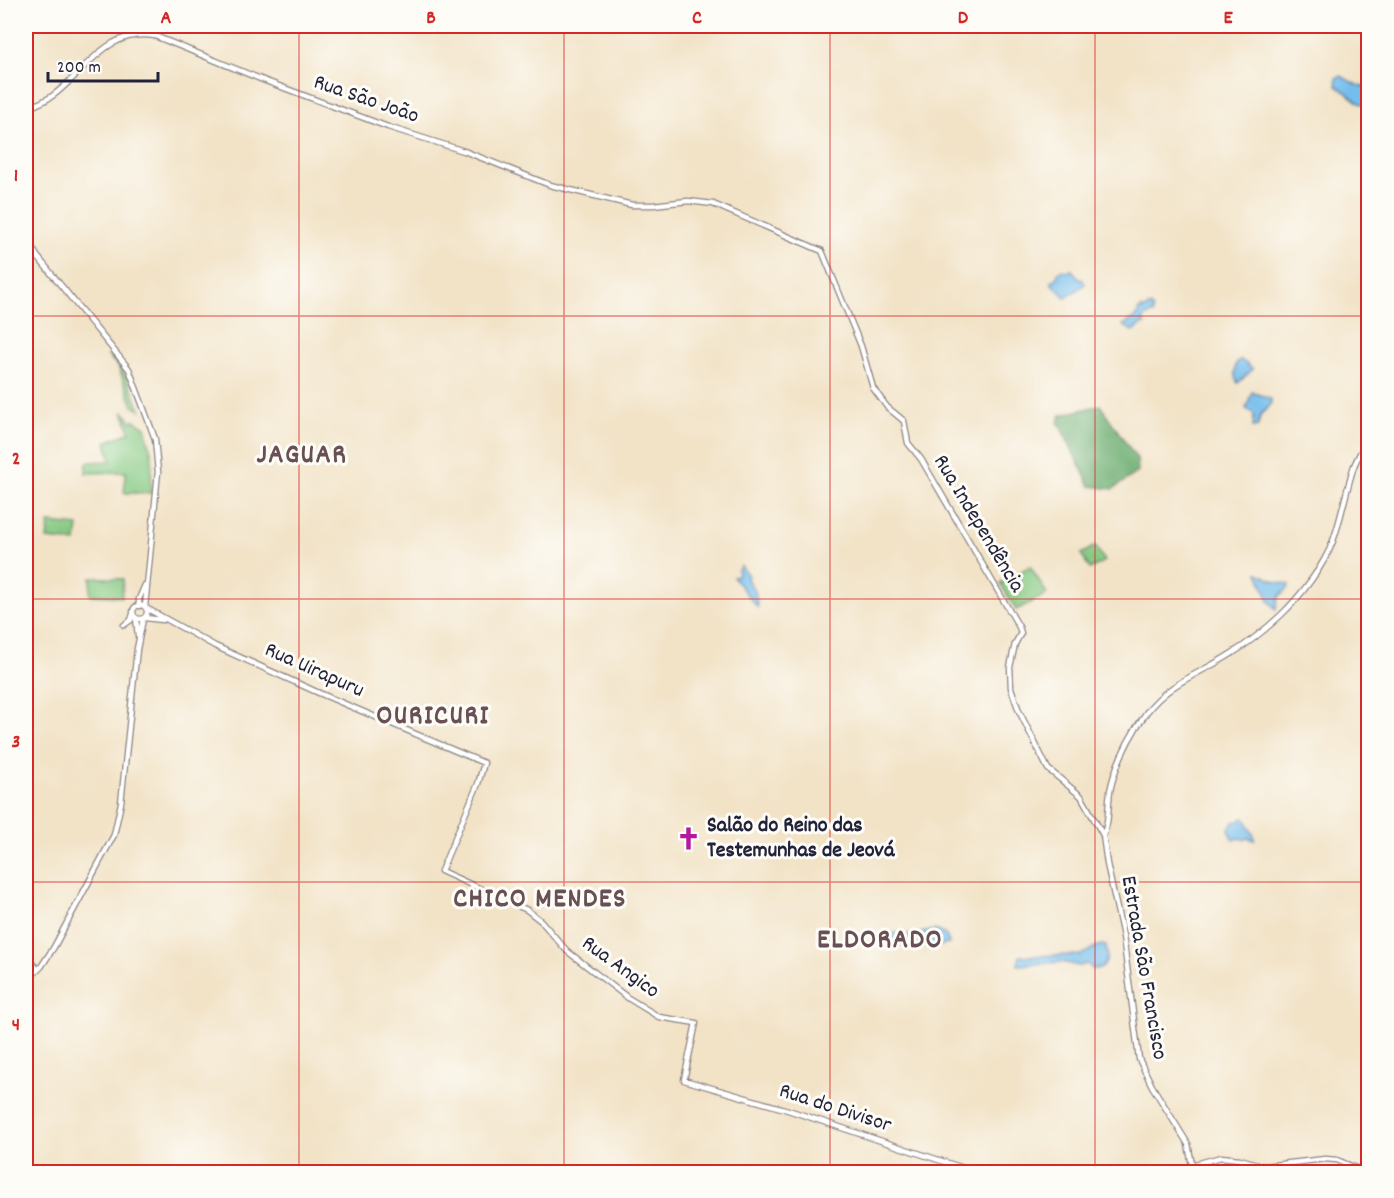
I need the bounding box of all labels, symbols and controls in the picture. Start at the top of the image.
text: A [161,5,172,33]
text: B [426,5,436,33]
text: C [692,5,702,33]
text: D [958,5,969,33]
text: E [1223,5,1233,33]
scale bar [48,45,158,83]
text: 200 m [57,56,101,81]
street label: Rua São João [309,67,423,133]
text: 1 [14,163,18,191]
district label: JAGUAR [256,437,348,477]
text: 2 [12,446,20,474]
street label: Rua Independência [925,449,1032,599]
street label: Rua Uirapuru [259,635,369,707]
district label: OURICURI [376,698,490,738]
text: 3 [12,729,20,757]
place label: Salão do Reino das Testemunhas de Jeová [707,811,896,867]
church icon: Salão do Reino das Testemunhas de Jeová [676,826,702,852]
street label: Estrada São Francisco [1112,874,1174,1062]
district label: CHICO MENDES [453,881,627,921]
district label: ELDORADO [817,922,943,962]
street label: Rua Angico [574,929,666,1007]
text: 4 [12,1012,20,1040]
street label: Rua do Divisor [775,1076,896,1142]

